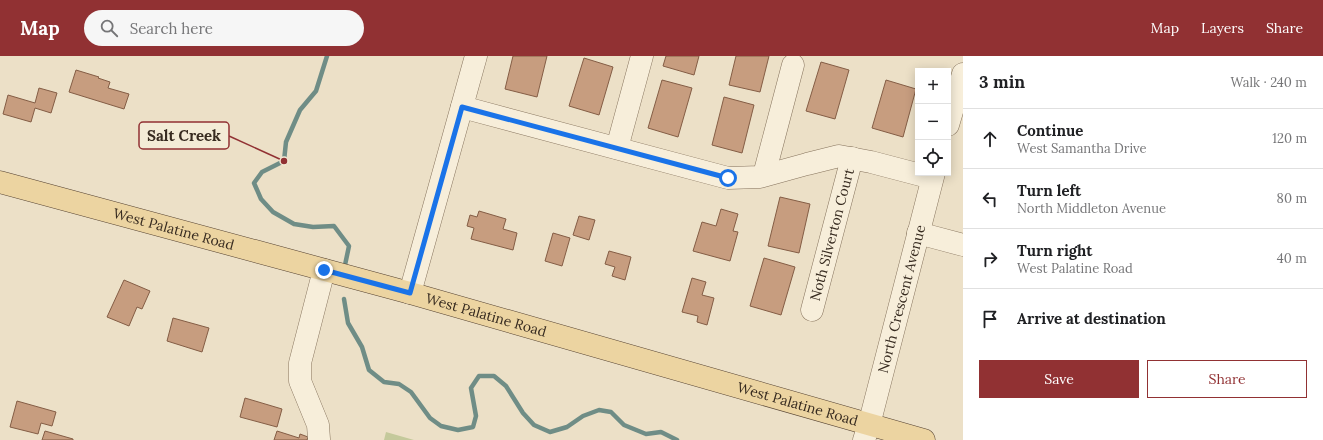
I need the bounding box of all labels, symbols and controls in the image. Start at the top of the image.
search box [84,10,364,46]
text: Map [20,16,60,40]
icon: search [98,17,120,39]
text: Search here [130,19,213,38]
text: Map [1151,19,1179,37]
text: Layers [1201,19,1244,37]
text: Share [1266,19,1303,37]
map controls [915,68,951,176]
button: + [915,68,951,104]
text: 3 min [979,71,1025,93]
text: Walk · 240 m [1230,74,1307,91]
button: − [915,104,951,140]
text: Continue [1017,121,1083,140]
callout: Salt Creek [139,122,229,149]
text: Salt Creek [147,126,221,145]
icon: ahead [979,128,1001,150]
text: 120 m [1272,130,1307,147]
button: locate [915,140,951,176]
text: West Samantha Drive [1017,140,1147,157]
street label: Noth Silverton Court [806,166,858,303]
route start [719,169,737,187]
text: Turn left [1017,181,1081,200]
icon: left [979,188,1001,210]
text: 80 m [1277,190,1307,207]
text: North Middleton Avenue [1017,200,1166,217]
street label: West Palatine Road [111,204,236,254]
street label: North Crescent Avenue [874,223,929,375]
text: Turn right [1017,241,1093,260]
icon: right [979,248,1001,270]
text: 40 m [1277,250,1307,267]
text: West Palatine Road [1017,260,1133,277]
route end [315,261,333,279]
street label: West Palatine Road [424,289,549,341]
icon: arrive [979,308,1001,330]
text: Arrive at destination [1017,309,1166,328]
button: Save [979,360,1139,398]
button: Share [1147,360,1307,398]
street label: West Palatine Road [735,378,860,430]

